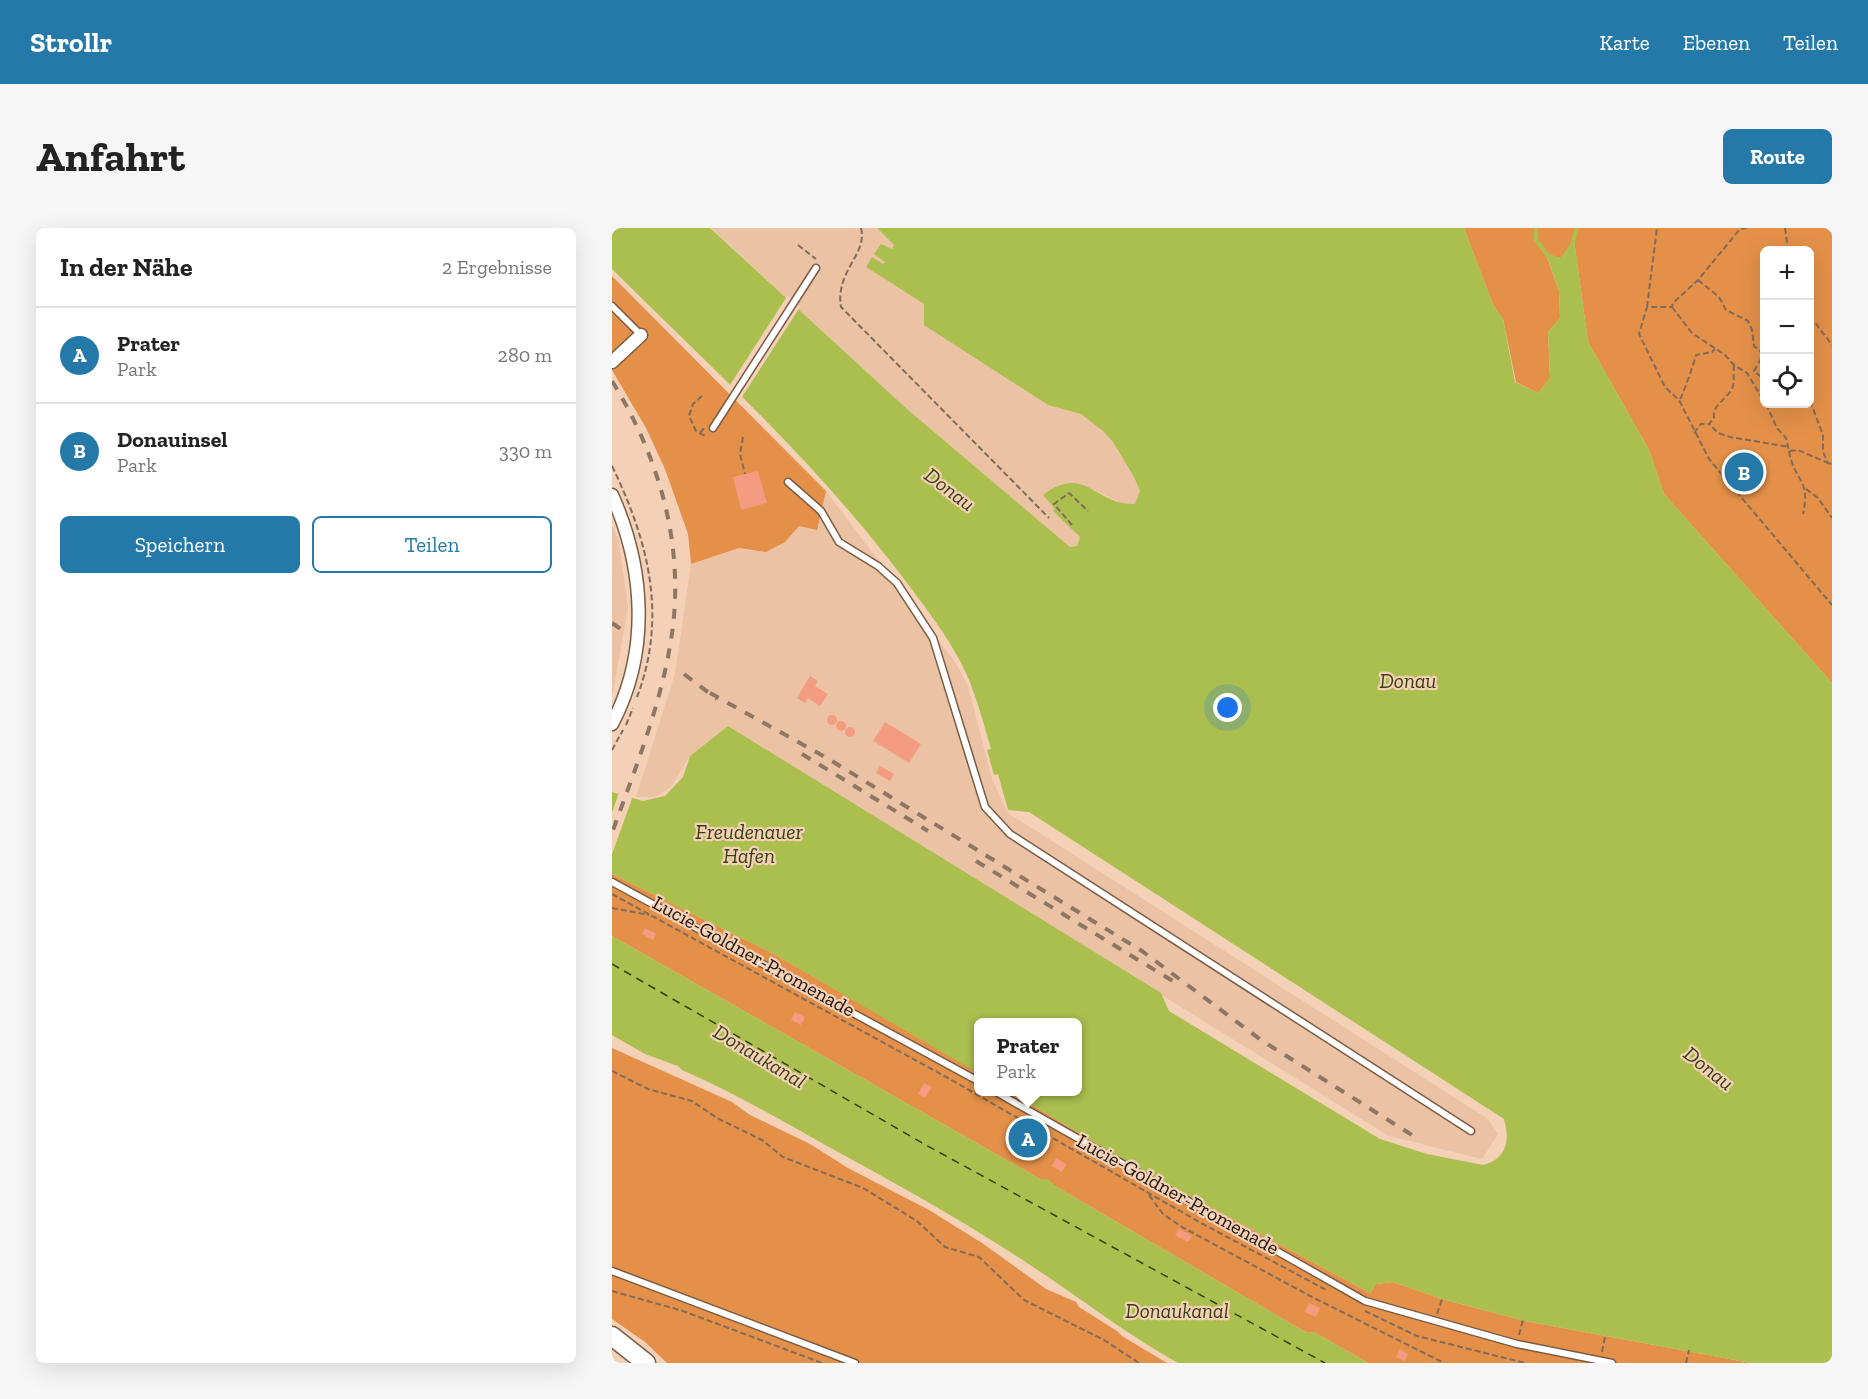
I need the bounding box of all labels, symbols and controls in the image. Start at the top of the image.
text: Strollr [30,26,112,59]
text: Karte [1600,30,1650,55]
text: Ebenen [1683,30,1750,55]
text: Teilen [1783,30,1838,55]
button: Route [1723,129,1832,184]
text: Anfahrt [36,131,185,182]
map controls [1760,246,1814,408]
button: + [1760,246,1814,300]
text: In der Nähe [60,251,192,283]
text: 2 Ergebnisse [442,255,552,279]
button: − [1760,300,1814,354]
text: Prater [117,330,180,357]
text: A [73,343,86,367]
text: 280 m [498,343,552,367]
button: locate [1760,354,1814,408]
text: Park [117,357,157,381]
text: Donauinsel [117,426,228,453]
text: B [73,439,86,463]
text: 330 m [499,439,552,463]
pin: B [1724,450,1764,494]
text: Park [117,453,157,477]
water label: Donau [920,462,980,516]
button: Speichern [60,516,300,573]
button: Teilen [312,516,552,573]
water label: Donau [1379,668,1437,693]
your location [1213,693,1242,722]
water label: Freudenauer Hafen [695,819,804,868]
street label: Lucie-Goldner-Promenade [649,890,859,1022]
popup [974,1018,1082,1096]
water label: Donaukanal [709,1019,811,1093]
text: Prater [996,1032,1060,1059]
water label: Donau [1679,1041,1739,1095]
text: Park [996,1059,1036,1083]
pin: A [1008,1116,1048,1160]
street label: Lucie-Goldner-Promenade [1073,1128,1283,1260]
water label: Donaukanal [1125,1298,1229,1323]

